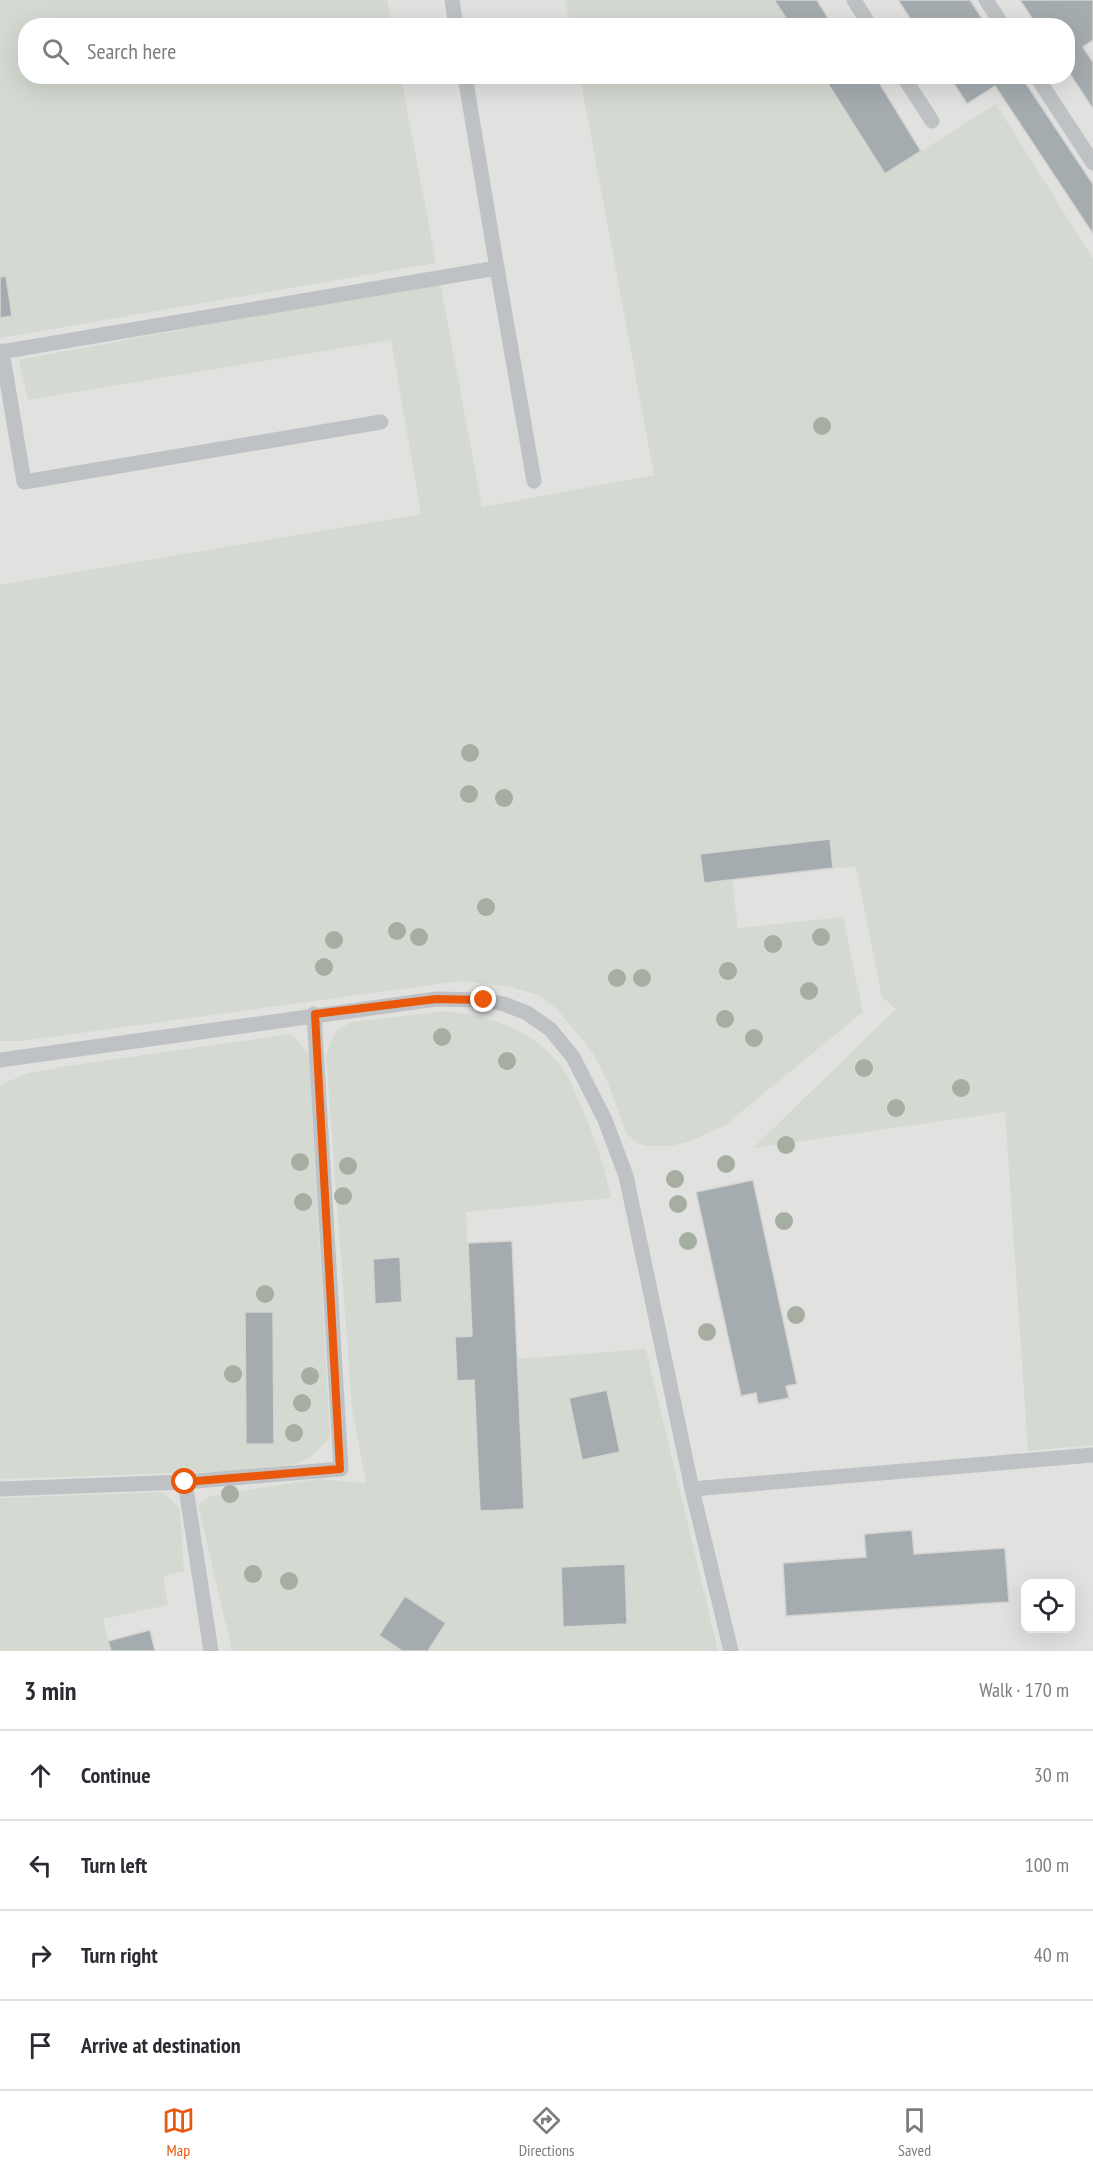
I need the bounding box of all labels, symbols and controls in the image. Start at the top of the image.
search box [18,18,1075,84]
icon: search [39,35,72,68]
text: Search here [87,37,176,65]
route end [470,986,496,1012]
route start [171,1468,197,1494]
map controls [1021,1579,1075,1633]
button: locate [1021,1579,1075,1633]
text: 3 min [24,1674,77,1707]
text: Walk · 170 m [979,1677,1069,1703]
icon: ahead [24,1759,57,1792]
text: Continue [81,1761,151,1789]
text: 30 m [1034,1762,1069,1788]
icon: left [24,1849,57,1882]
text: Turn left [81,1851,147,1879]
text: 100 m [1025,1852,1069,1878]
icon: right [24,1939,57,1972]
text: Turn right [81,1941,158,1969]
text: 40 m [1034,1942,1069,1968]
icon: arrive [24,2029,57,2062]
text: Arrive at destination [81,2031,241,2059]
tab: Map [162,2104,195,2160]
tab: Directions [519,2104,574,2160]
tab: Saved [898,2104,931,2160]

